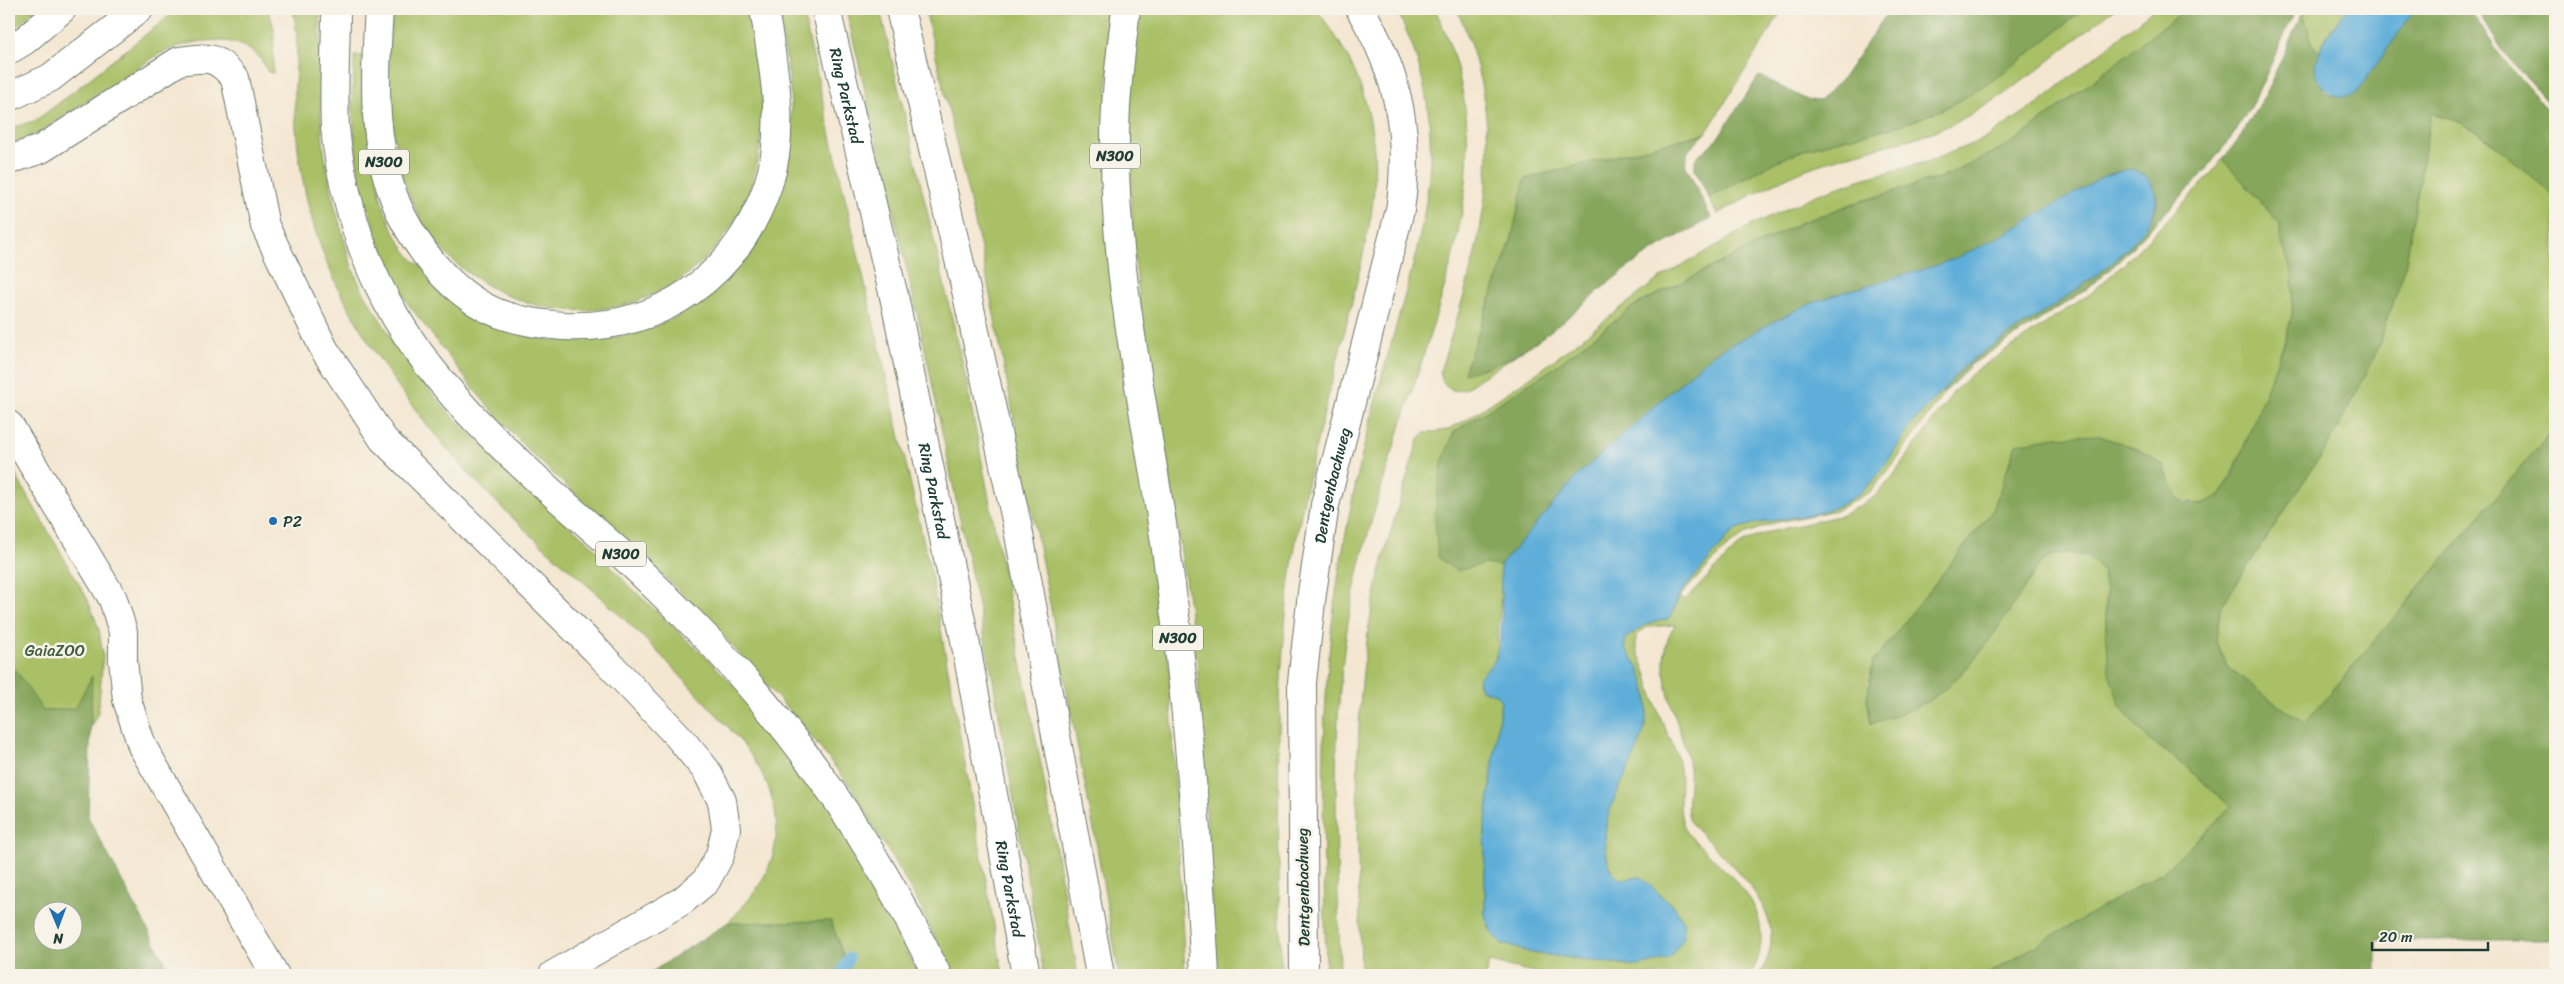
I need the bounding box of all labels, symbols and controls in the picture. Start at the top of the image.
street label: Ring Parkstad [821,45,872,148]
road number: N300 [1090,144,1140,168]
road number: N300 [359,150,409,174]
street label: Dentgenbachweg [1305,424,1359,546]
street label: Ring Parkstad [910,440,959,543]
place label: P2 [283,507,302,536]
marker: P2 [267,515,279,527]
road number: N300 [596,542,646,566]
road number: N300 [1153,626,1203,650]
park label: GaiaZOO [25,636,85,665]
street label: Dentgenbachweg [1287,827,1319,947]
street label: Ring Parkstad [987,838,1034,941]
north arrow [32,902,82,952]
scale bar [2372,919,2488,951]
text: 20 m [2379,924,2413,950]
text: N [53,926,64,951]

